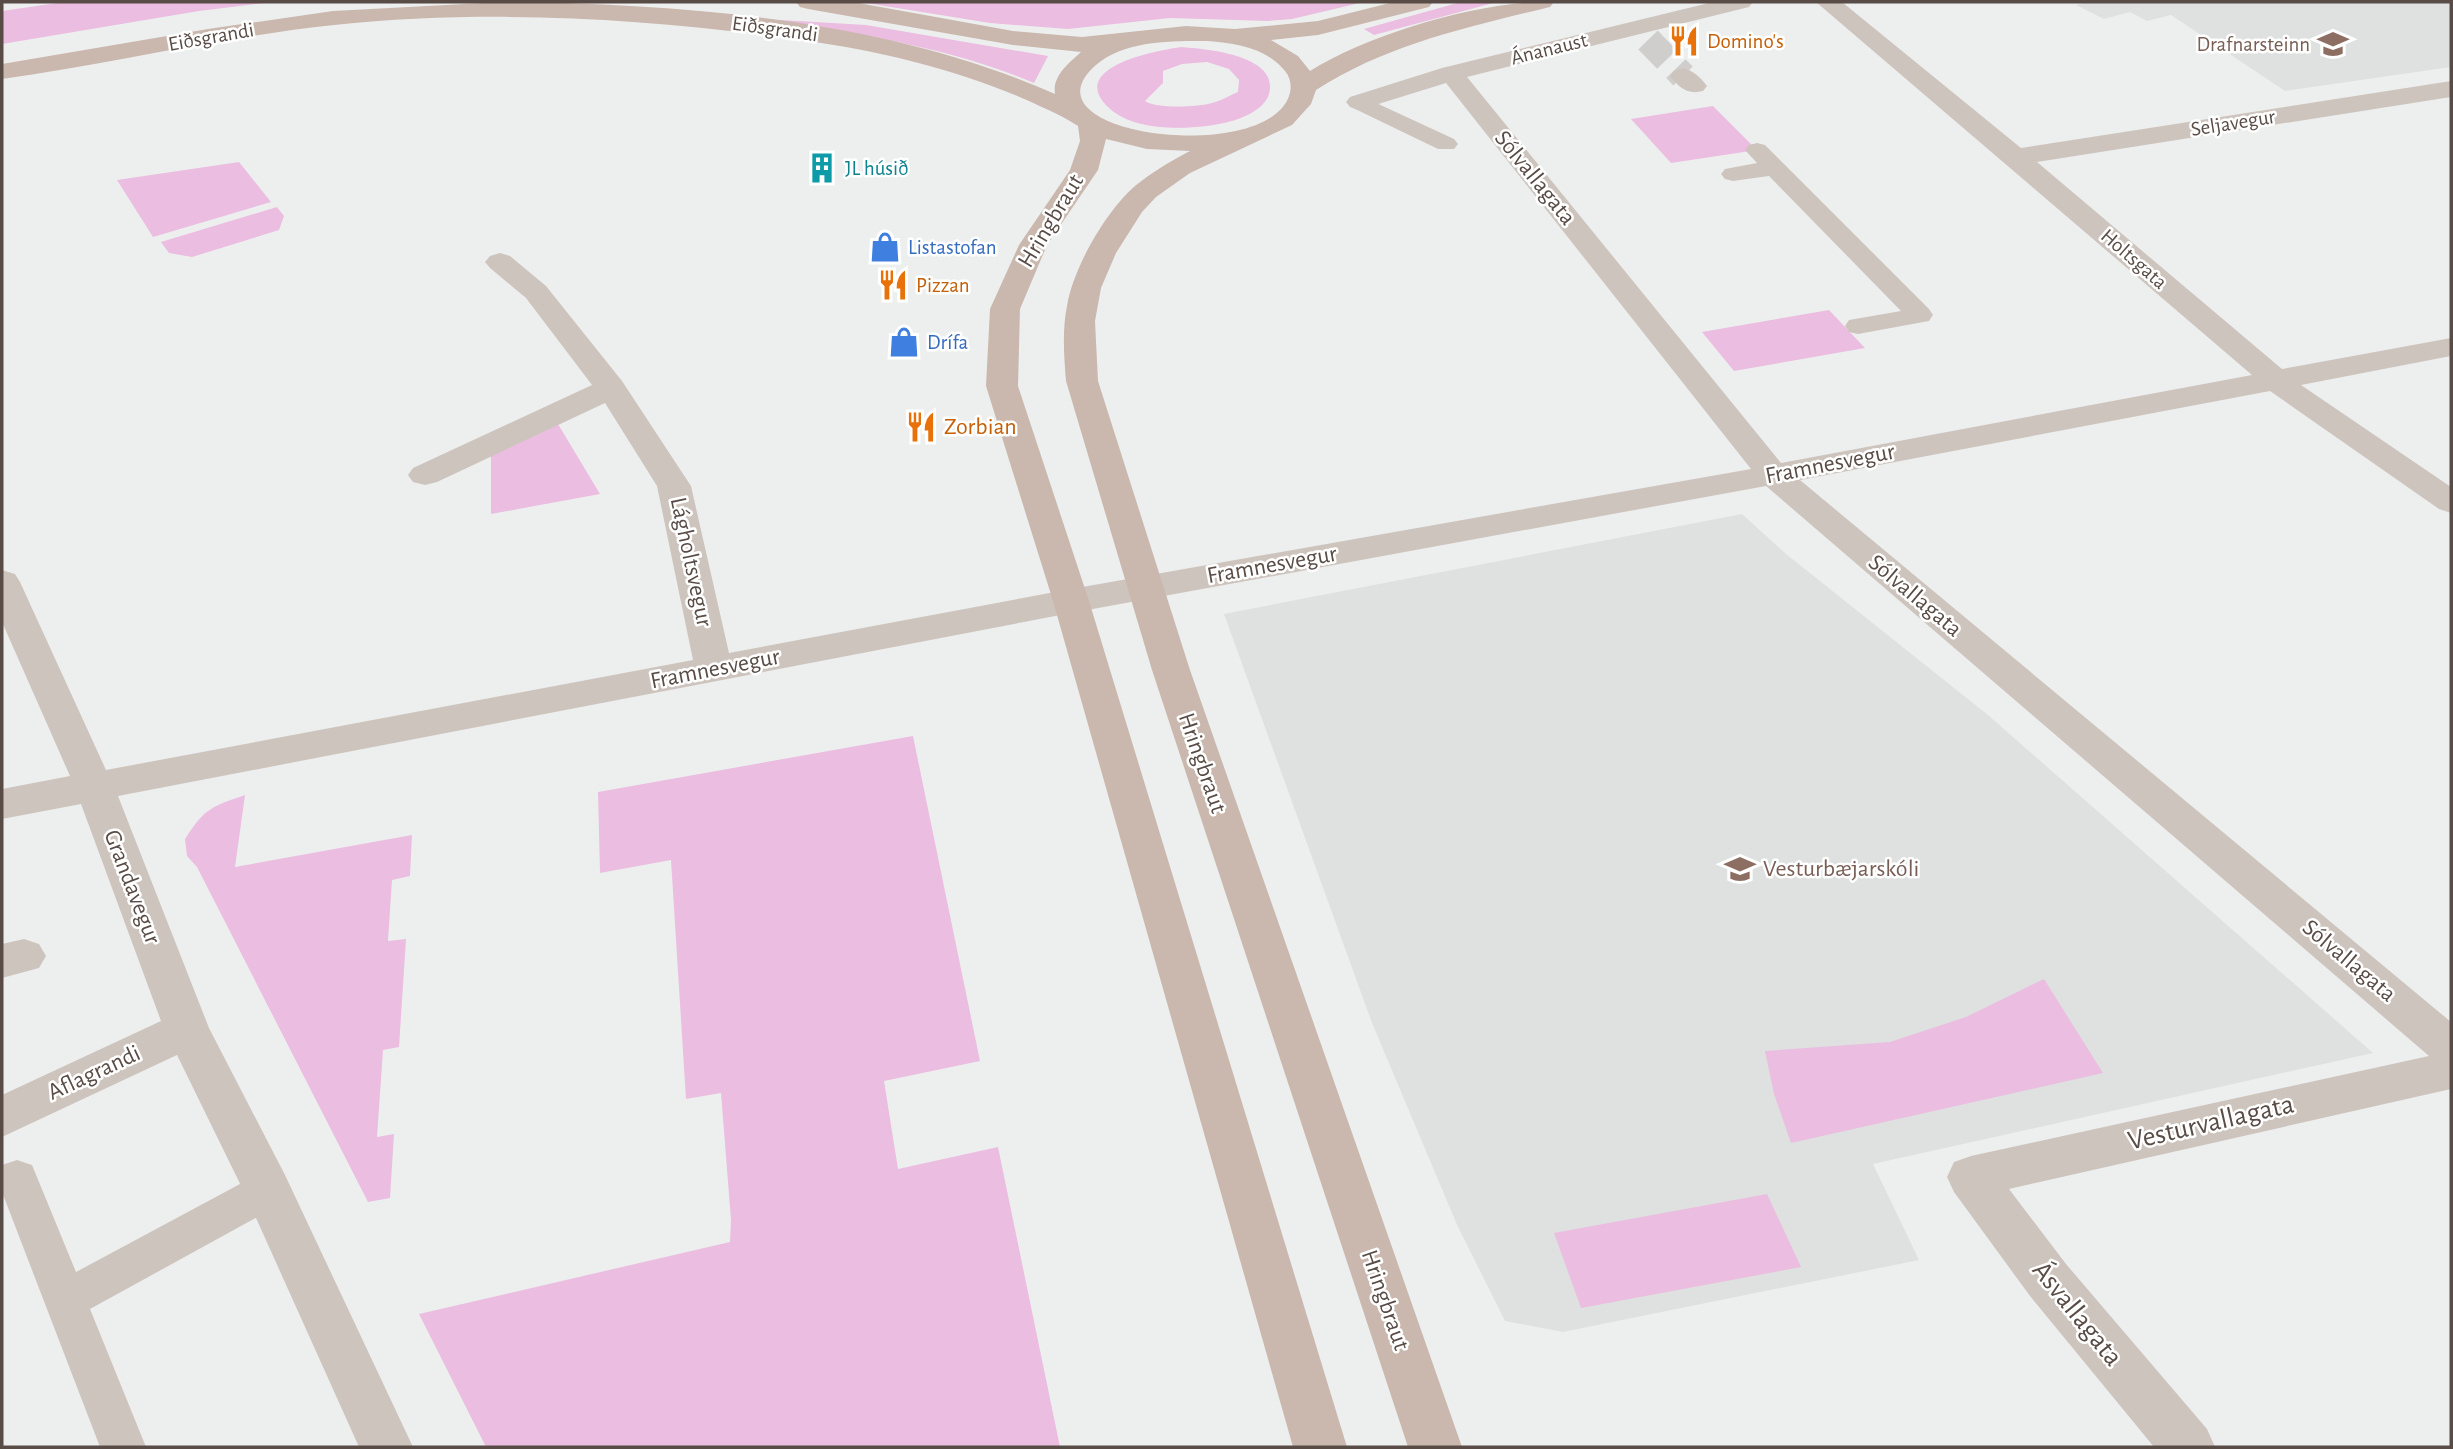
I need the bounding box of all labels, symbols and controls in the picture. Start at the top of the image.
street label: Eiðsgrandi [731,13,819,45]
street label: Eiðsgrandi [167,19,255,55]
restaurant icon: Domino's [1667,24,1701,58]
street label: Ánanaust [1508,27,1590,69]
school or university icon: Drafnarsteinn [2316,27,2350,61]
place label: Domino's [1707,31,1784,52]
place label: Drafnarsteinn [2196,34,2310,55]
street label: Seljavegur [2189,106,2277,140]
street label: Sólvallagata [1490,126,1580,230]
building icon: JL húsið [805,151,839,185]
place label: JL húsið [845,158,908,179]
street label: Hringbraut [1014,170,1088,272]
street label: Holtsgata [2097,225,2171,293]
shop icon: Listastofan [868,230,902,264]
place label: Listastofan [908,237,997,258]
restaurant icon: Pizzan [876,268,910,302]
place label: Pizzan [916,275,970,296]
shop icon: Drífa [887,325,921,359]
place label: Drífa [927,332,969,353]
restaurant icon: Zorbian [904,410,938,444]
place label: Zorbian [944,415,1017,439]
street label: Framnesvegur [1763,440,1897,488]
street label: Lágholtsvegur [666,495,716,629]
street label: Framnesvegur [1205,542,1339,588]
street label: Sólvallagata [1864,550,1966,642]
street label: Framnesvegur [648,645,782,693]
street label: Hringbraut [1174,710,1230,817]
street label: Grandavegur [99,827,165,948]
school or university icon: Vesturbæjarskóli [1723,852,1757,886]
place label: Vesturbæjarskóli [1763,857,1919,881]
street label: Sólvallagata [2298,915,2400,1007]
street label: Aflagrandi [44,1041,144,1105]
street label: Vesturvallagata [2125,1090,2297,1156]
street label: Hringbraut [1357,1247,1413,1354]
street label: Ásvallagata [2027,1254,2130,1372]

